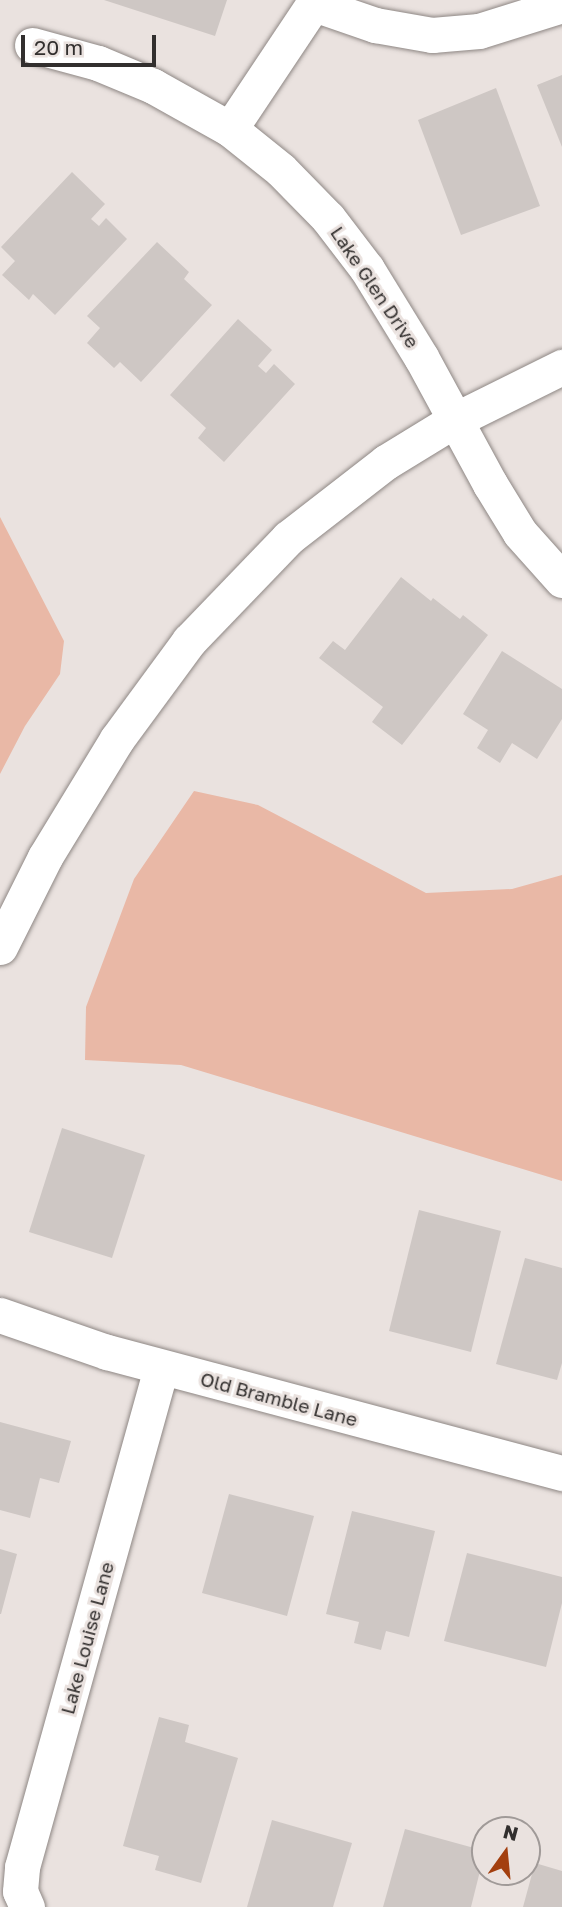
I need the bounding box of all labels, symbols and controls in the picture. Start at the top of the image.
scale bar [24,21,159,65]
text: 20 m [34,34,83,60]
street label: Lake Glen Drive [326,222,424,352]
street label: Old Bramble Lane [198,1367,360,1431]
street label: Lake Louise Lane [56,1559,118,1717]
north arrow [471,1816,541,1886]
text: N [501,1819,521,1845]

